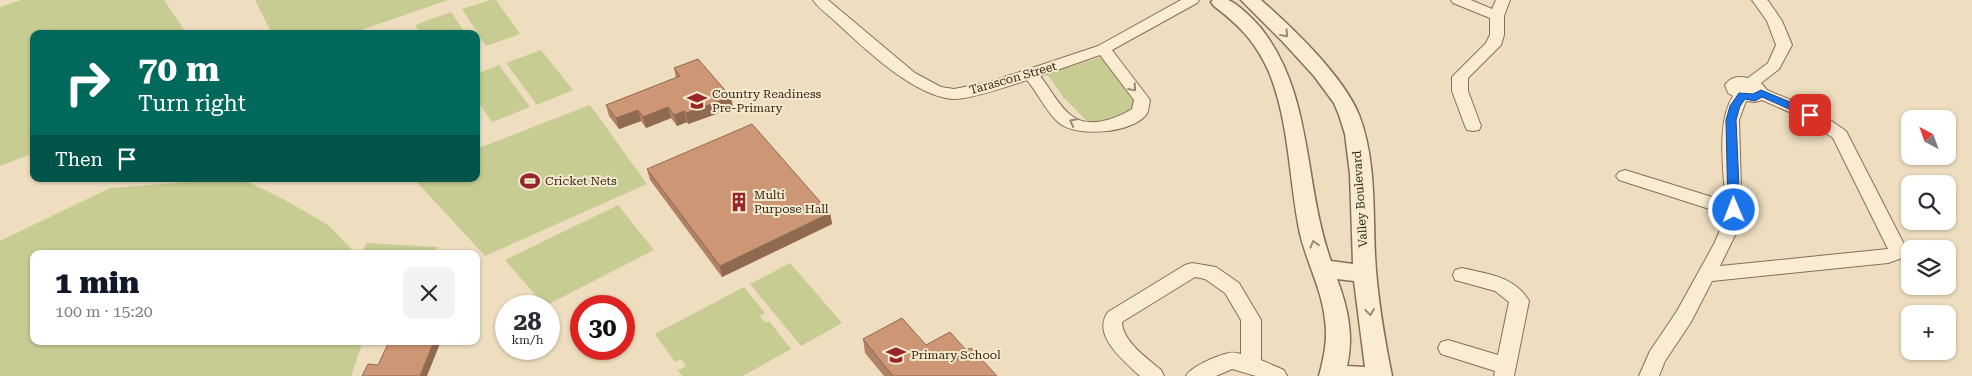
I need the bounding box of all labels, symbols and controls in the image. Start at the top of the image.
one-way arrow [1279,28,1288,37]
text: 70 m [138,49,220,90]
icon: right [55,50,120,115]
street label: Tarascon Street [968,59,1059,97]
one-way arrow [1127,82,1136,91]
place label: Country Readiness Pre-Primary [712,87,822,115]
school or university icon: Country Readiness Pre-Primary [686,90,708,112]
text: Turn right [138,91,246,116]
pin [1789,94,1831,136]
icon: arrive [1796,101,1824,129]
north arrow [1901,110,1956,165]
map controls [1901,110,1956,360]
one-way arrow [1069,118,1078,128]
icon: arrive [113,145,141,173]
text: Then [55,148,103,171]
street label: Valley Boulevard [1350,150,1370,248]
sports icon: Cricket Nets [519,170,541,192]
place label: Cricket Nets [545,174,617,188]
button: search [1901,175,1956,230]
position arrow [1707,183,1759,235]
place label: Multi Purpose Hall [754,188,829,216]
building icon: Multi Purpose Hall [728,191,750,213]
button: layers [1901,240,1956,295]
one-way arrow [1310,241,1320,249]
text: 1 min [55,265,139,300]
button: close [403,267,455,319]
speed limit sign: 30 [570,295,635,360]
text: 100 m · 15:20 [55,302,153,321]
button: + [1901,305,1956,360]
text: 28 [513,307,542,336]
one-way arrow [1364,308,1375,316]
text: km/h [511,333,544,347]
school or university icon: Primary School [885,344,907,366]
place label: Primary School [911,348,1001,362]

